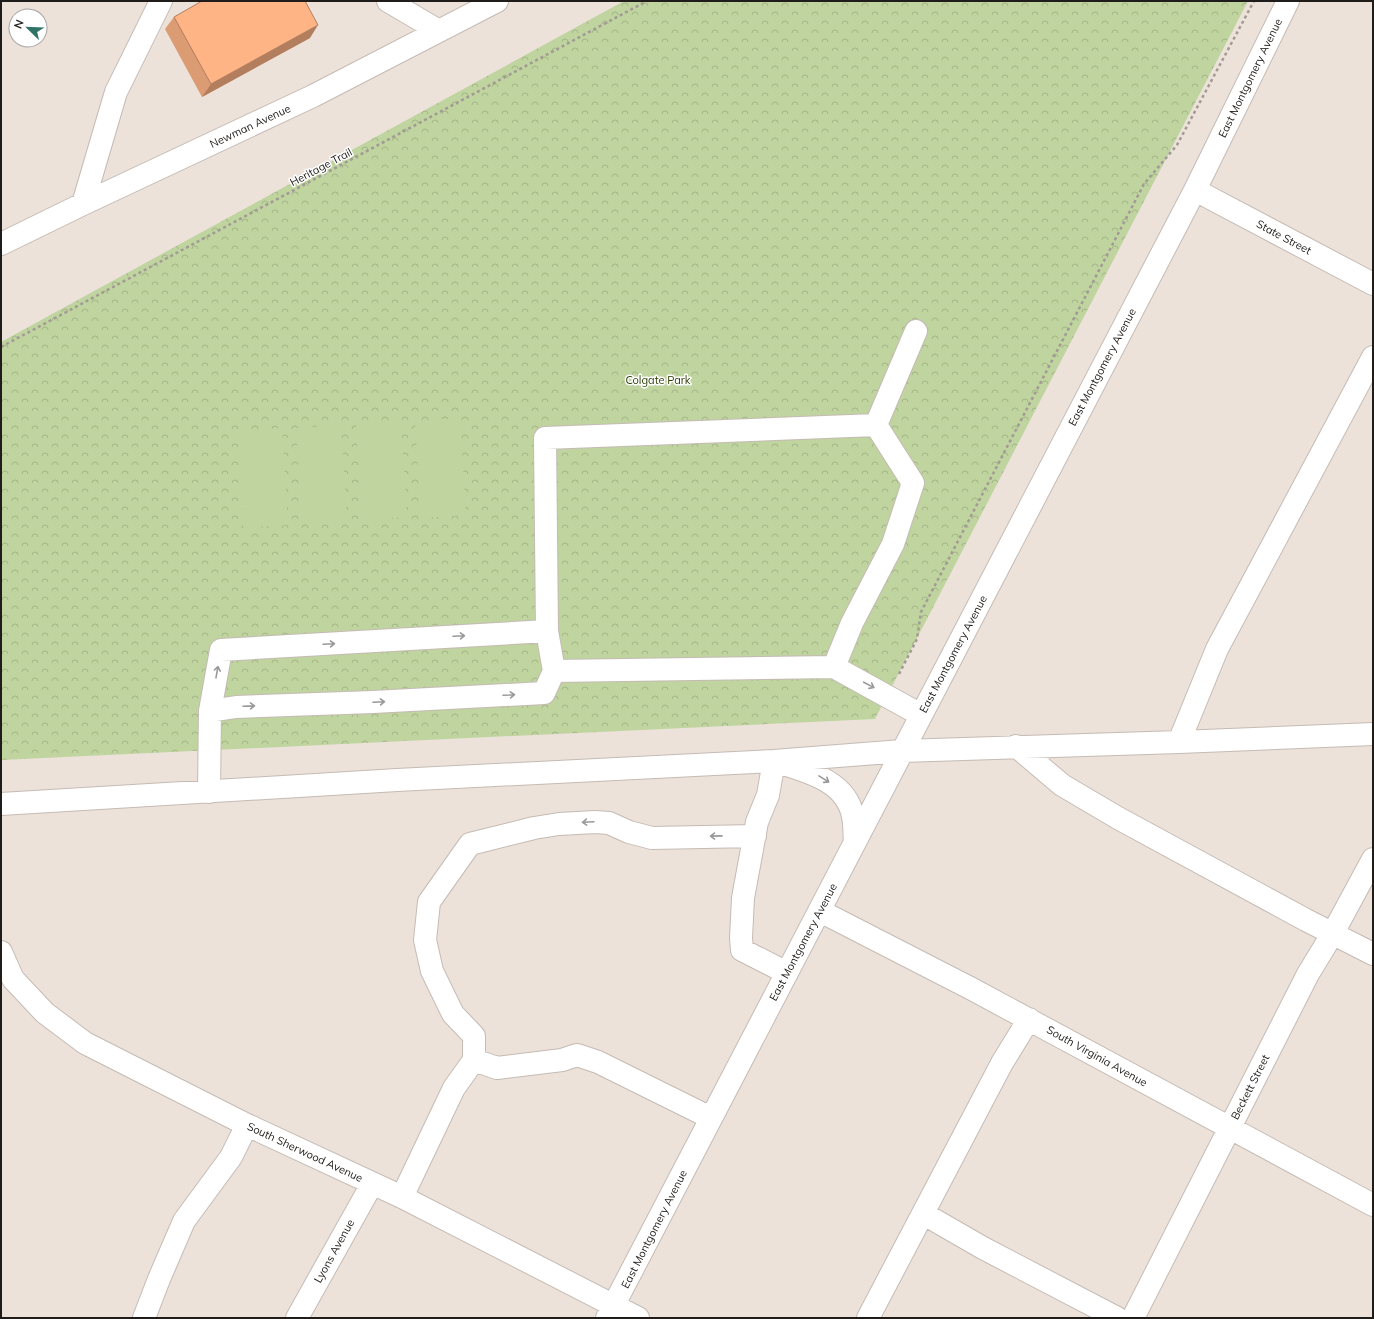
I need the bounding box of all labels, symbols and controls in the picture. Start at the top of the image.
north arrow [8,8,48,48]
street label: East Montgomery Avenue [1215,16,1285,140]
text: N [11,18,27,31]
street label: Newman Avenue [207,101,293,151]
street label: Heritage Trail [287,145,355,189]
street label: State Street [1254,217,1314,257]
street label: East Montgomery Avenue [1065,306,1139,428]
park label: Colgate Park [625,373,691,387]
street label: East Montgomery Avenue [916,593,990,715]
one-way arrow [452,632,465,640]
one-way arrow [322,640,335,647]
one-way arrow [214,666,222,679]
one-way arrow [862,682,874,690]
one-way arrow [502,691,515,698]
one-way arrow [372,698,385,706]
one-way arrow [242,702,255,710]
one-way arrow [818,776,830,784]
one-way arrow [582,818,595,826]
one-way arrow [710,832,723,840]
street label: East Montgomery Avenue [766,881,840,1003]
street label: South Virginia Avenue [1044,1022,1150,1090]
street label: Beckett Street [1228,1052,1272,1122]
street label: South Sherwood Avenue [245,1119,365,1185]
street label: East Montgomery Avenue [618,1167,690,1291]
street label: Lyons Avenue [311,1217,357,1285]

